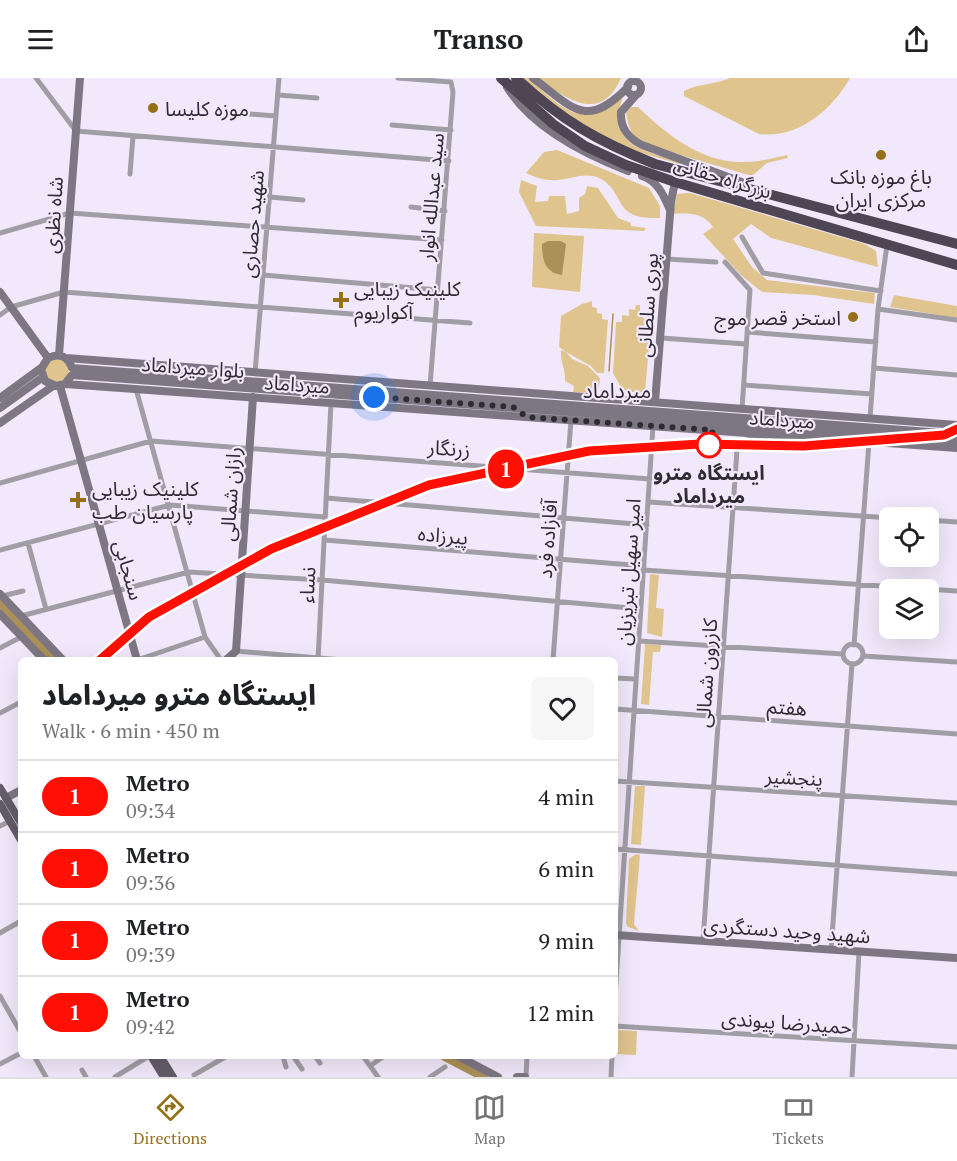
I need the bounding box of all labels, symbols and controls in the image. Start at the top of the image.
text: Transo [434,21,523,57]
icon: menu [24,23,57,56]
icon: share [900,23,933,56]
place label: موزه کلیسا [165,95,249,122]
marker: موزه کلیسا [146,101,160,115]
street label: سید عبدالله انوار [412,132,450,263]
marker: باغ موزه بانک مرکزی ایران [874,148,888,162]
street label: بزرگراه حقانی [671,149,775,205]
place label: باغ موزه بانک مرکزی ایران [830,163,932,213]
street label: شهید حصاری [234,169,270,279]
street label: شاه نظری [37,176,69,254]
street label: پوری سلطانی [630,252,664,358]
place label: کلینیک زیبایی آکواریوم [354,275,461,327]
marker: کلینیک زیبایی آکواریوم [332,291,350,309]
place label: استخر قصر موج [714,304,841,333]
marker: استخر قصر موج [846,310,860,324]
street label: بلوار میرداماد [141,350,245,384]
street label: میرداماد [263,368,331,400]
district label: میرداماد [583,376,651,404]
your location [359,382,389,412]
street label: میرداماد [748,403,816,435]
marker: ایستگاه مترو میرداماد [696,432,722,458]
street label: زرنگار [426,433,471,463]
street label: رازان شمالی [213,446,247,542]
line badge: 1 [486,450,526,488]
text: 1 [500,455,512,483]
place label: ایستگاه مترو میرداماد [653,459,765,509]
place label: کلینیک زیبایی پارسیان طب [92,475,199,525]
marker: کلینیک زیبایی پارسیان طب [69,491,87,509]
street label: آقازاده فرد [531,497,563,580]
street label: امیر سهیل تبریزیان [609,498,647,646]
map controls [879,507,939,639]
button: locate [879,507,939,567]
street label: پیرزاده [417,519,469,551]
street label: سنجابی [108,537,150,603]
street label: نساء [293,566,321,604]
button: layers [879,579,939,639]
street label: کازرون شمالی [689,617,723,728]
text: ایستگاه مترو میرداماد [42,676,316,713]
button: heart [531,677,594,740]
street label: هفتم [766,692,808,724]
text: Walk · 6 min · 450 m [42,717,220,744]
street label: پنجشیر [763,762,824,792]
text: Metro [126,768,190,797]
text: 1 [69,782,81,810]
text: 4 min [538,782,594,811]
text: 09:34 [126,797,175,824]
text: Metro [126,840,190,869]
text: 1 [69,854,81,882]
text: 6 min [538,854,594,883]
text: 09:36 [126,869,175,896]
street label: شهید وحید دستگردی [703,911,871,949]
text: Metro [126,912,190,941]
text: 1 [69,926,81,954]
text: 9 min [538,926,594,955]
text: 09:39 [126,941,175,968]
text: Metro [126,984,190,1013]
text: 1 [69,998,81,1026]
text: 12 min [527,998,594,1027]
street label: حمیدرضا پیوندی [721,1004,853,1040]
text: 09:42 [126,1013,175,1040]
tab: Directions [133,1091,207,1149]
tab: Map [473,1091,506,1149]
tab: Tickets [773,1091,824,1149]

